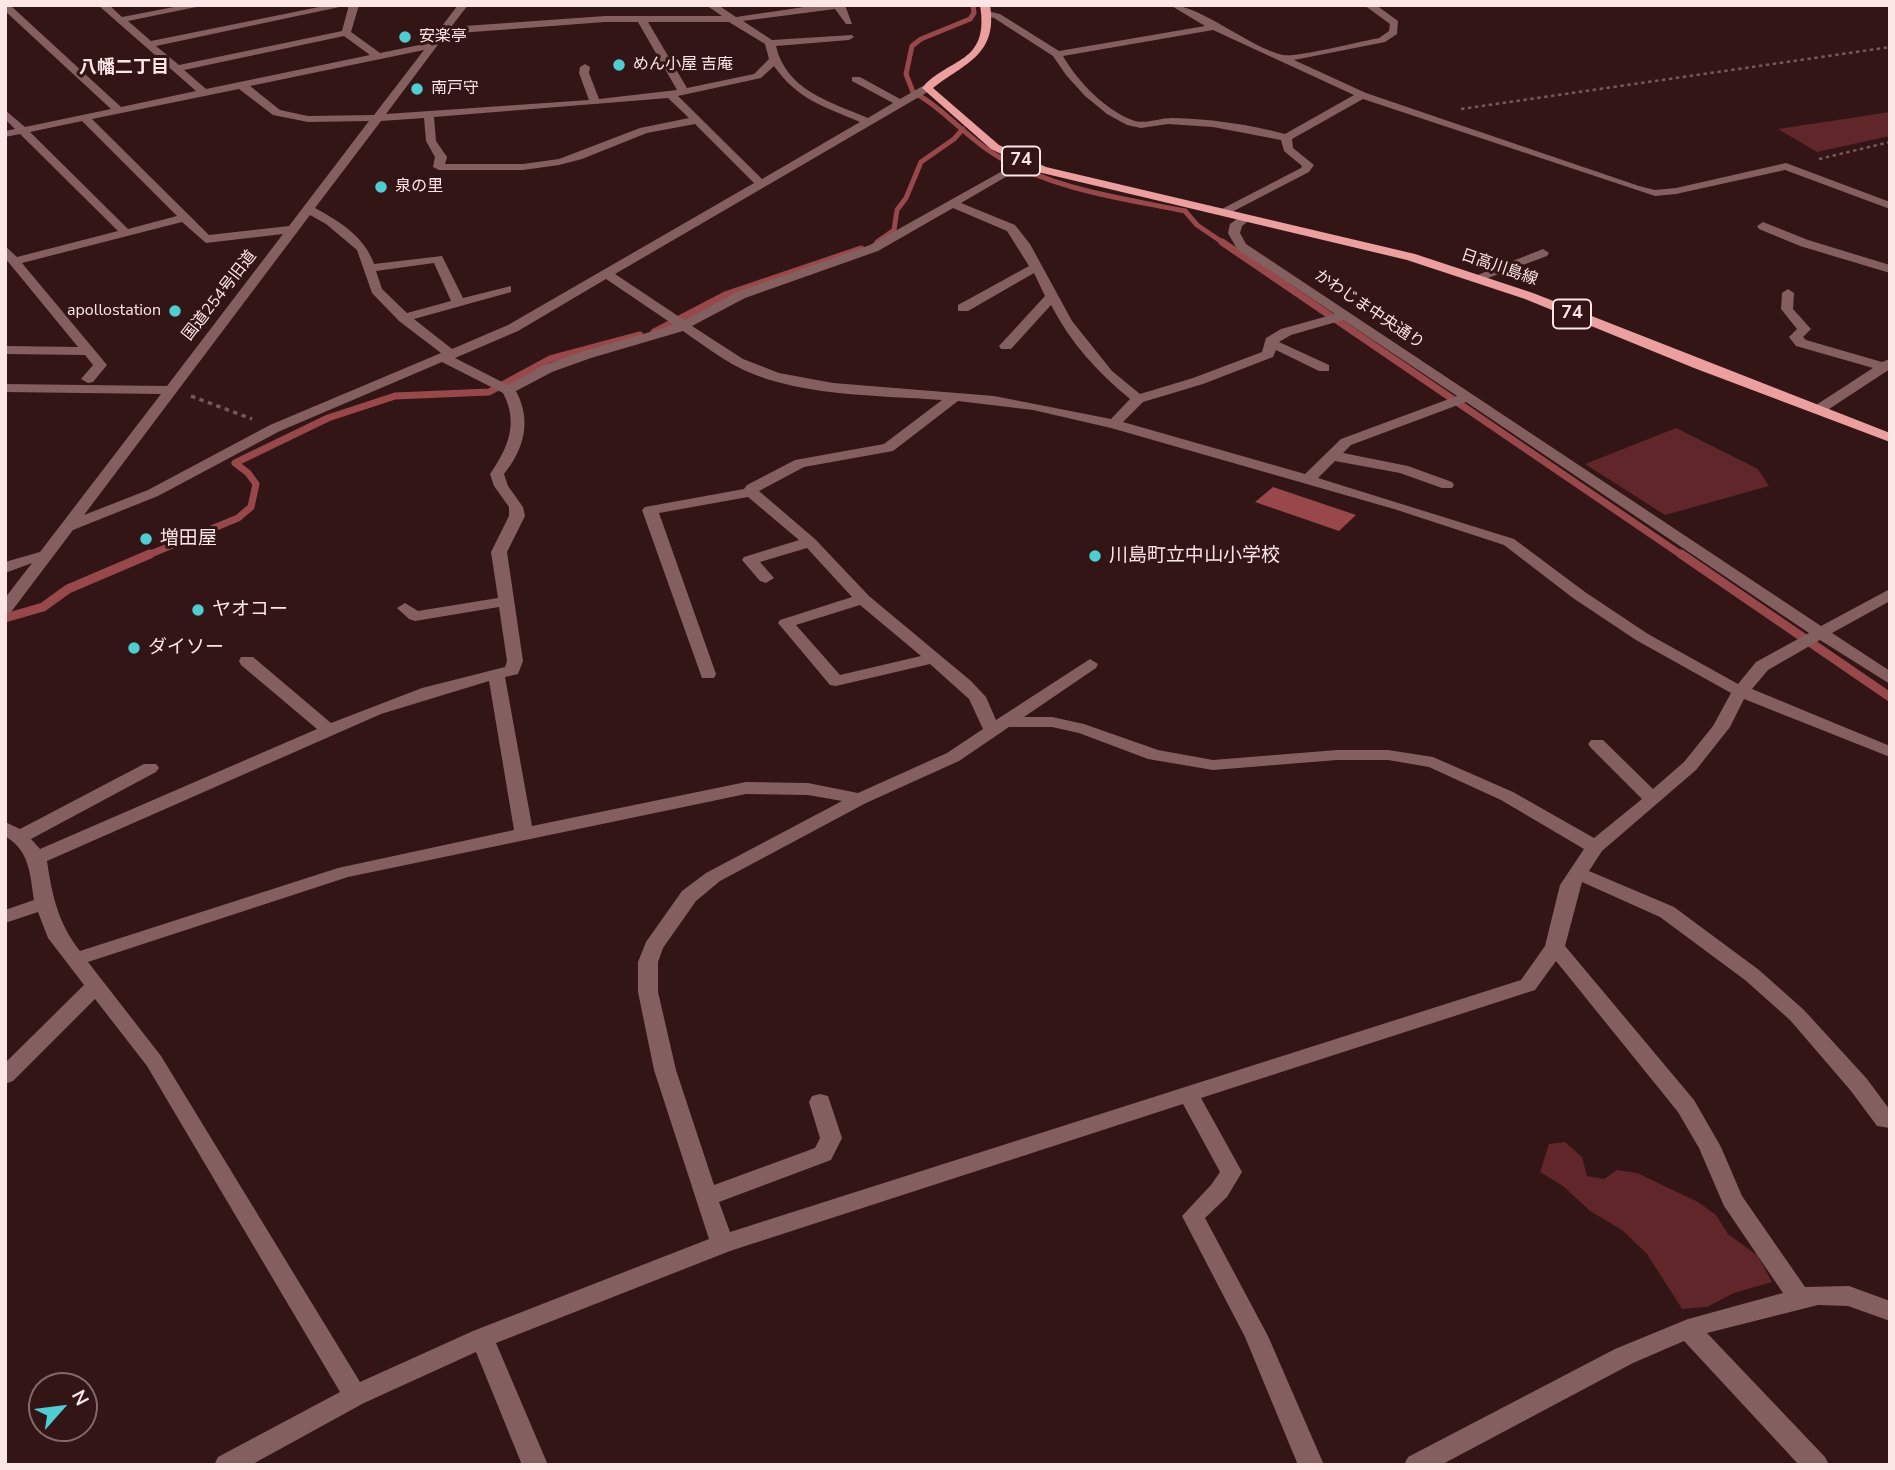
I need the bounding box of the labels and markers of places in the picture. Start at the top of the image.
place label: 安楽亭 [419,27,467,47]
marker: 安楽亭 [397,29,413,45]
place label: めん小屋 吉庵 [633,55,733,75]
marker: めん小屋 吉庵 [611,57,627,73]
place label: 南戸守 [431,79,479,99]
marker: 南戸守 [409,81,425,97]
place label: 泉の里 [395,177,443,197]
marker: 泉の里 [373,179,389,195]
place label: apollostation [67,301,161,321]
marker: apollostation [167,303,183,319]
place label: 増田屋 [160,528,217,550]
marker: 増田屋 [138,531,154,547]
place label: 川島町立中山小学校 [1109,545,1280,567]
marker: 川島町立中山小学校 [1087,548,1103,564]
place label: ヤオコー [212,599,288,621]
marker: ヤオコー [190,602,206,618]
place label: ダイソー [148,637,224,659]
marker: ダイソー [126,640,142,656]

